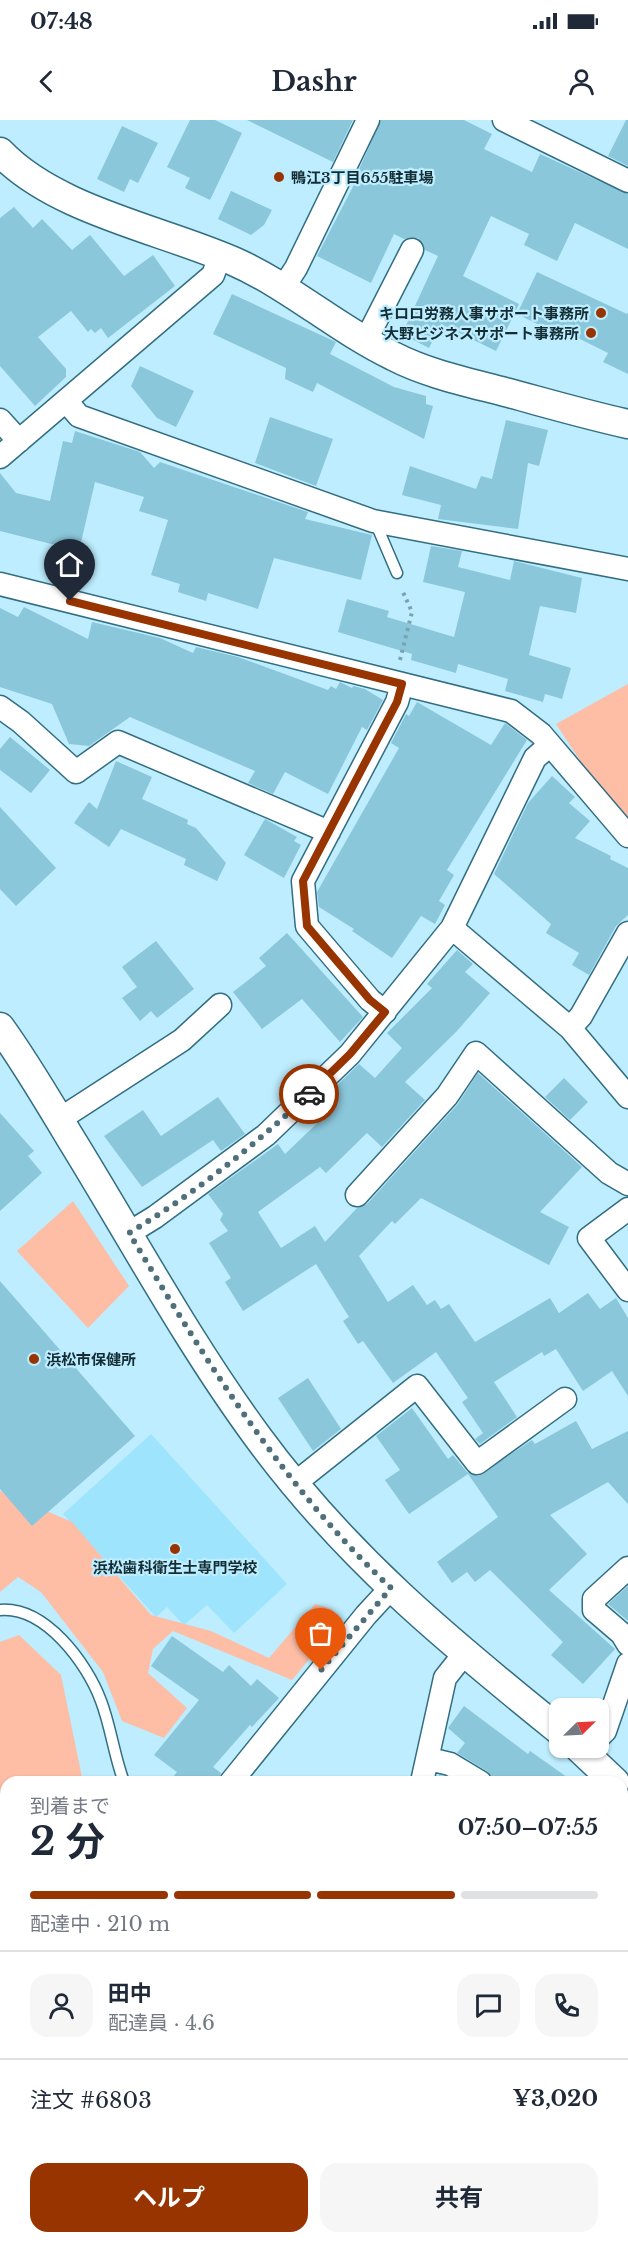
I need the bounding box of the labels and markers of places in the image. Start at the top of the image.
place label: 鴨江3丁目655駐車場 [291,168,434,187]
marker: 鴨江3丁目655駐車場 [272,170,286,184]
place label: キロロ労務人事サポート事務所 [379,304,589,323]
marker: キロロ労務人事サポート事務所 [594,306,608,320]
place label: 大野ビジネスサポート事務所 [384,324,579,343]
marker: 大野ビジネスサポート事務所 [584,326,598,340]
pin [44,539,95,601]
place label: 浜松市保健所 [46,1350,136,1369]
marker: 浜松市保健所 [27,1352,41,1366]
marker: 浜松歯科衛生士専門学校 [168,1542,182,1556]
place label: 浜松歯科衛生士専門学校 [92,1558,258,1577]
pin [295,1608,346,1670]

